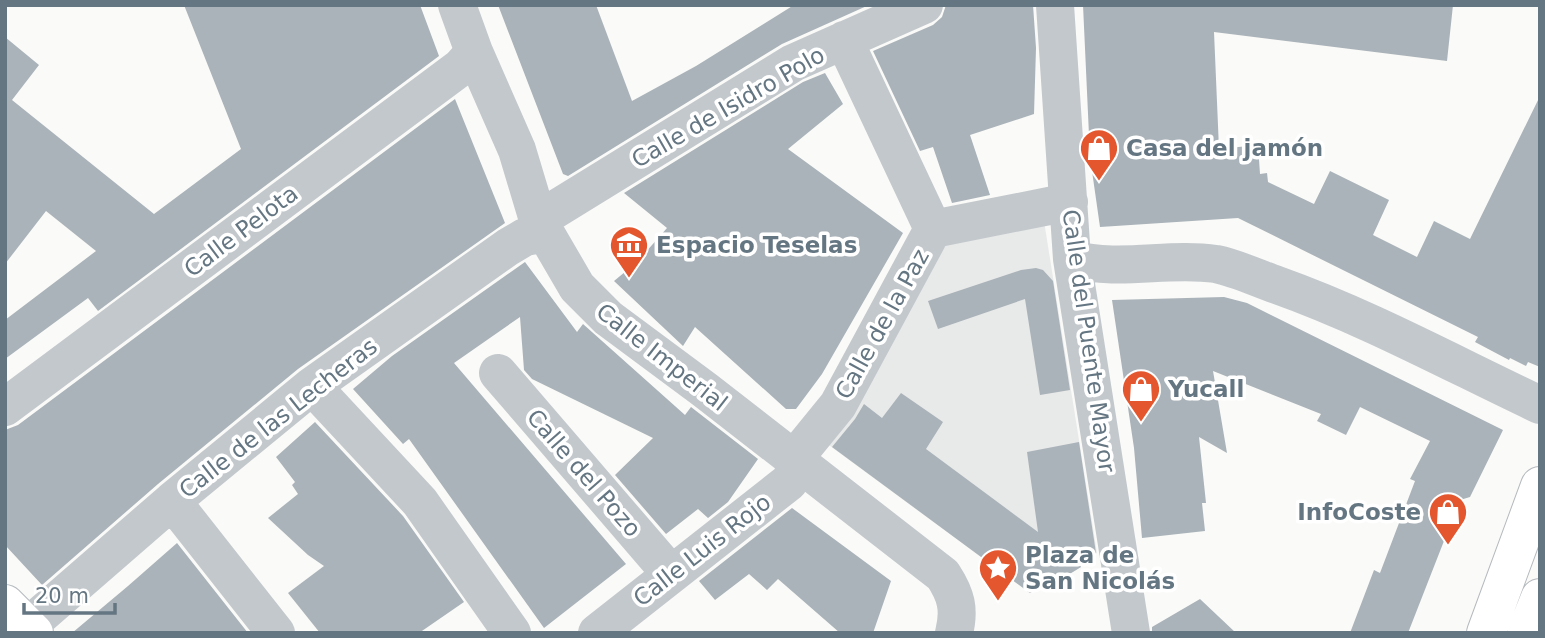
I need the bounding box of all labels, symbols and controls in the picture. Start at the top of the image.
street label: Calle de Isidro Polo [627,41,829,173]
shop icon: Casa del jamón [1078,127,1120,182]
place label: Casa del jamón [1126,135,1323,161]
street label: Calle Pelota [179,180,303,282]
street label: Calle del Puente Mayor [1058,208,1120,475]
museum icon: Espacio Teselas [608,224,650,279]
place label: Espacio Teselas [656,232,857,258]
street label: Calle de la Paz [830,245,934,403]
street label: Calle Imperial [591,298,733,416]
street label: Calle de las Lecheras [174,333,382,503]
shop icon: Yucall [1120,368,1162,423]
place label: Yucall [1167,376,1244,402]
street label: Calle del Pozo [522,404,646,542]
street label: Calle Luis Rojo [628,488,776,612]
shop icon: InfoCoste [1427,491,1469,546]
place label: InfoCoste [1297,499,1421,525]
place label: Plaza de San Nicolás [1025,542,1175,594]
place icon: Plaza de San Nicolás [977,547,1019,602]
scale bar [24,572,116,616]
text: 20 m [35,584,89,608]

